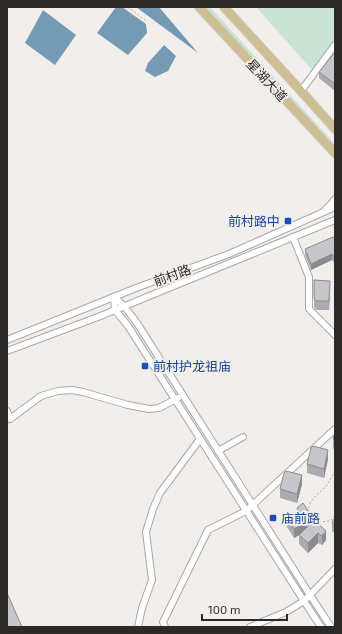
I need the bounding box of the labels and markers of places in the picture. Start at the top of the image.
place label: 前村路中 [228,213,280,229]
marker: 前村路中 [283,216,293,226]
place label: 前村护龙祖庙 [153,358,231,374]
marker: 前村护龙祖庙 [140,361,150,371]
place label: 庙前路 [281,510,320,526]
marker: 庙前路 [268,513,278,523]

